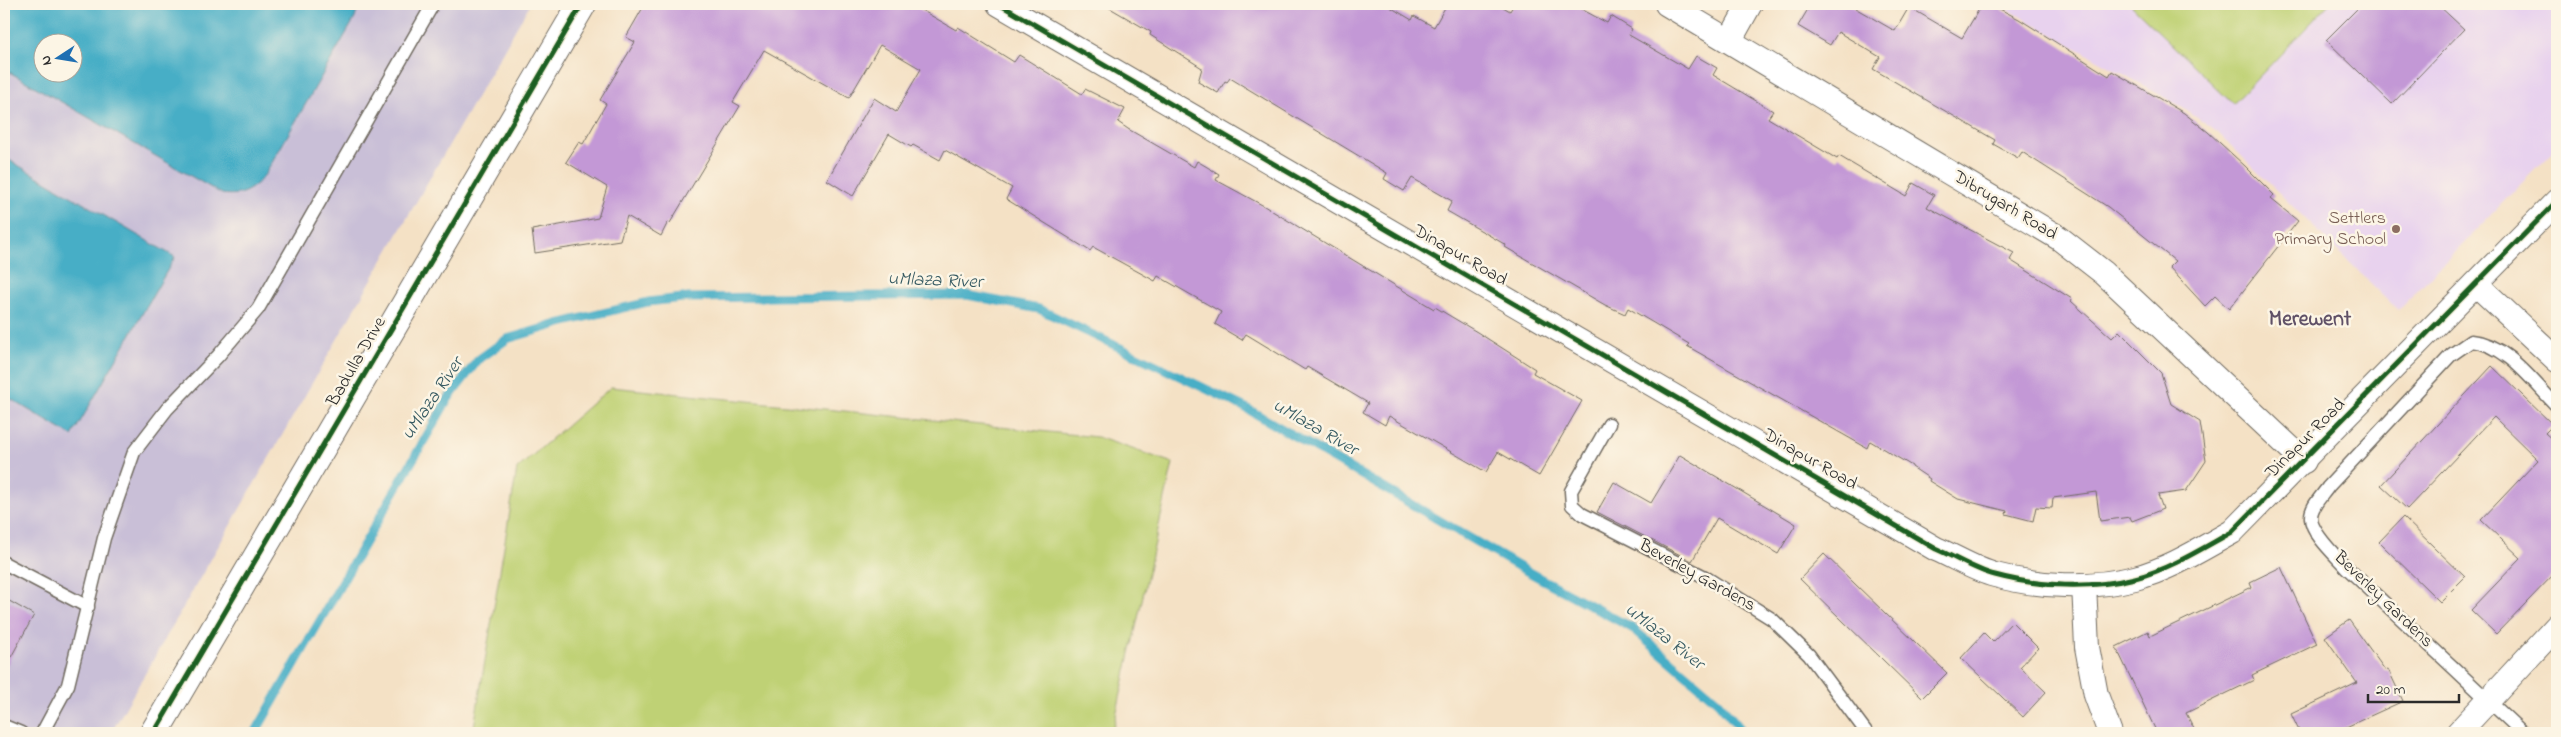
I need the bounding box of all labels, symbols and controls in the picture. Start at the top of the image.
north arrow [32,32,82,82]
text: N [35,54,58,67]
street label: Dibrugarh Road [1947,164,2062,248]
place label: Settlers Primary School [2275,206,2386,253]
street label: Dinapur Road [1407,218,1512,293]
marker: Settlers Primary School [2390,223,2402,235]
water label: uMlaza River [887,266,985,296]
district label: Merewent [2269,304,2352,336]
street label: Badulla Drive [320,311,394,413]
water label: uMlaza River [395,350,472,446]
water label: uMlaza River [1267,393,1365,464]
street label: Dinapur Road [2259,393,2352,486]
street label: Dinapur Road [1757,422,1862,497]
street label: Beverley Gardens [1633,533,1760,619]
street label: Beverley Gardens [2327,545,2439,654]
water label: uMlaza River [1618,597,1711,678]
scale bar [2368,672,2460,704]
text: 20 m [2376,679,2406,701]

